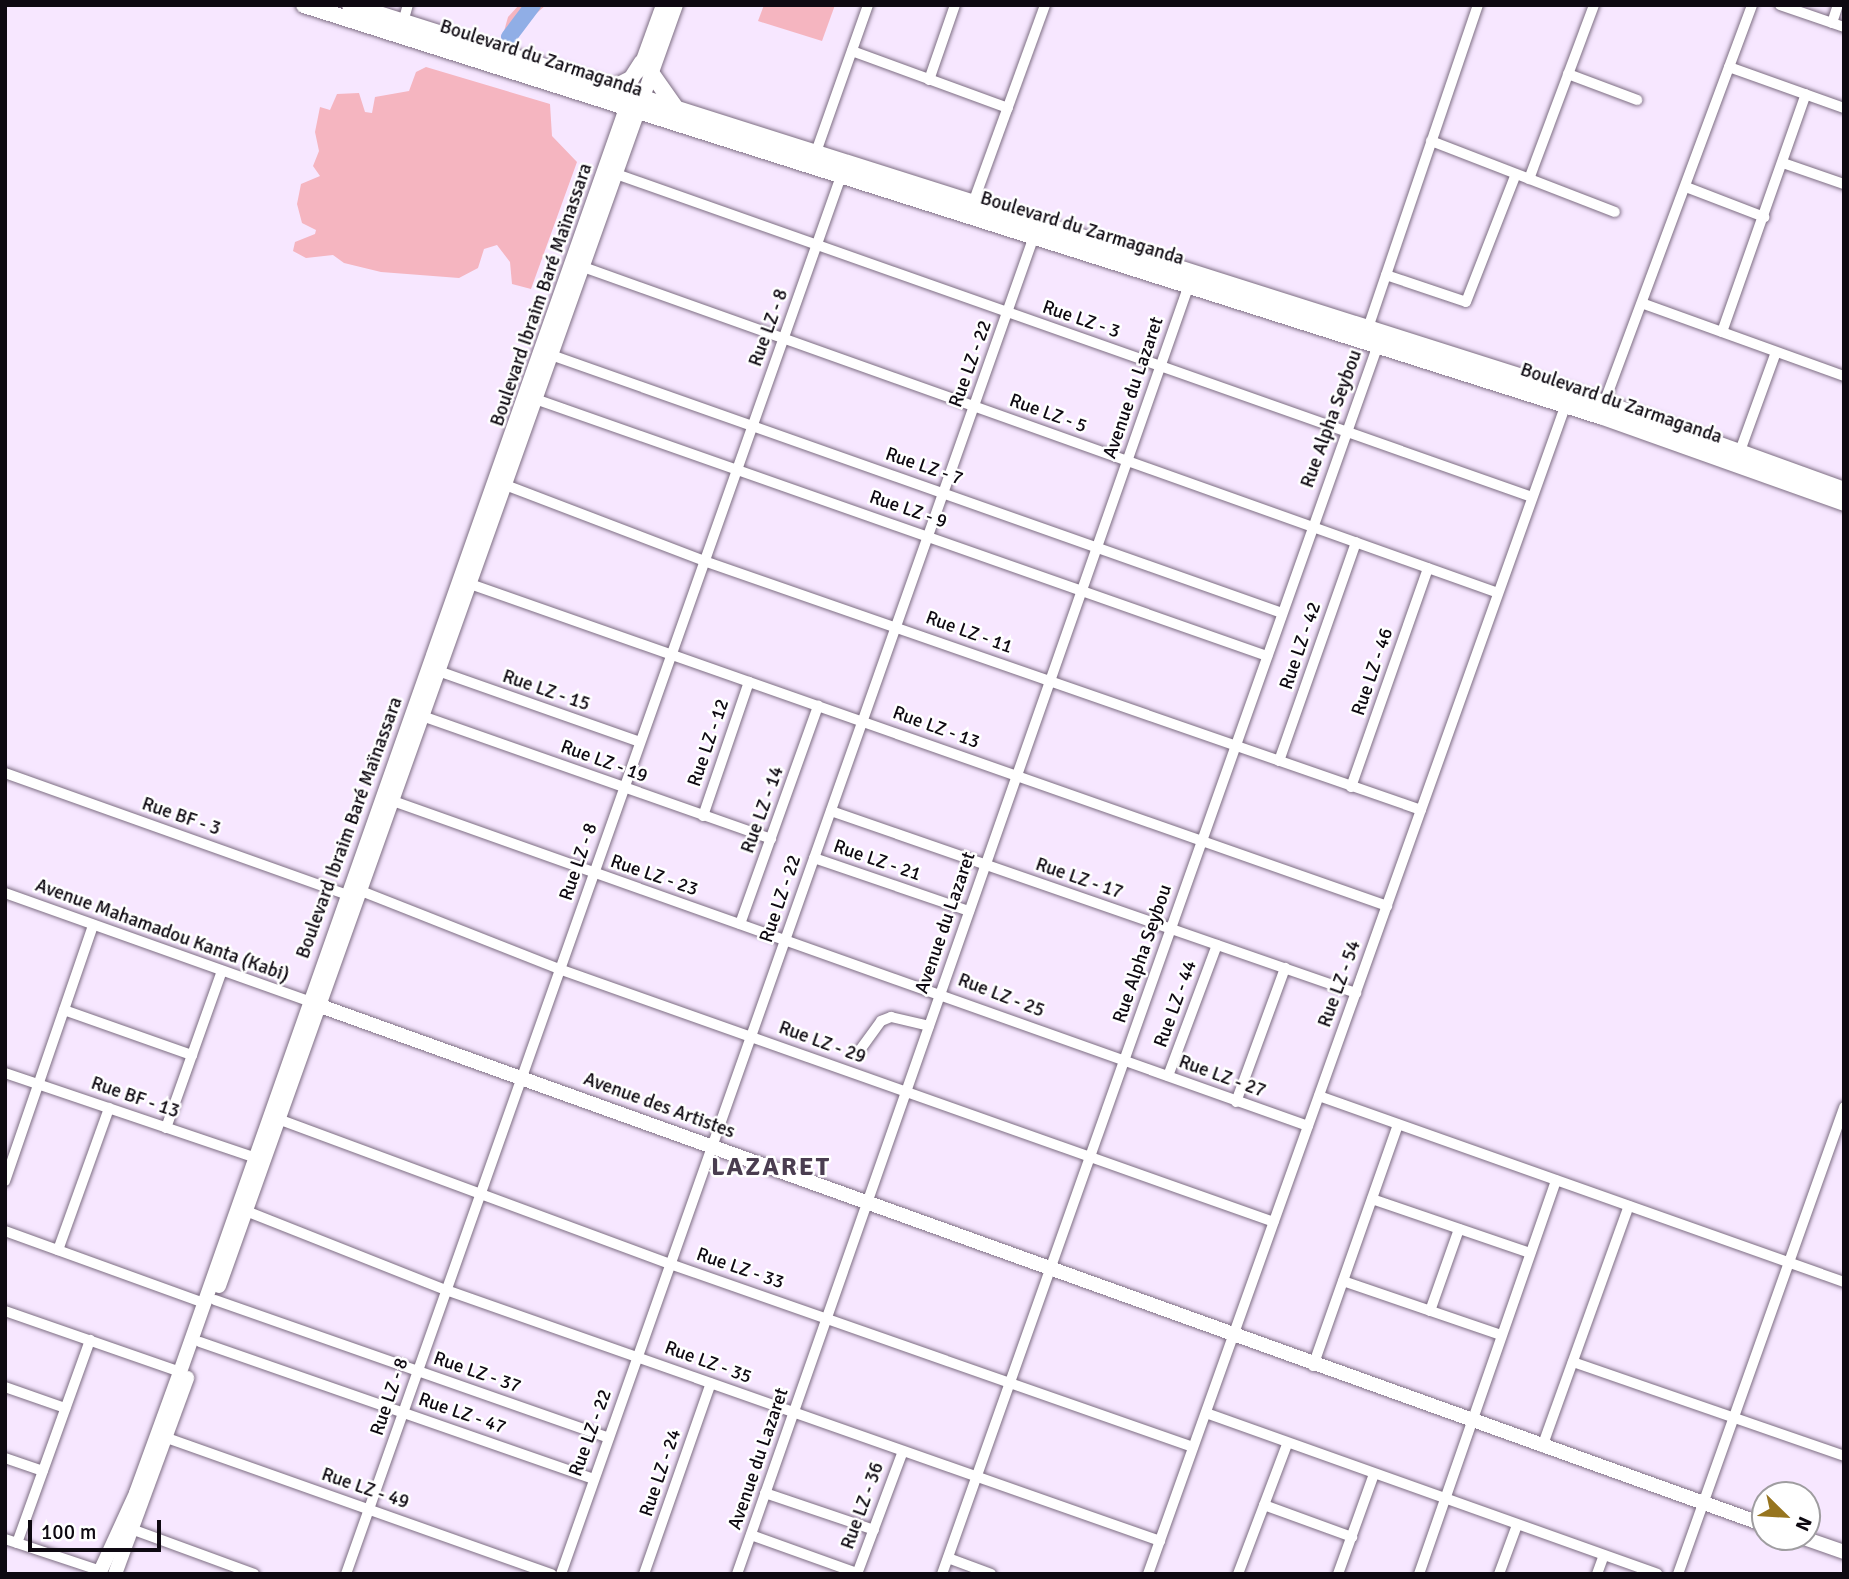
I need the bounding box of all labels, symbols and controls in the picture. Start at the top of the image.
street label: Boulevard du Zarmaganda [437,15,645,103]
street label: Boulevard Ibraim Baré Maïnassara [486,160,598,430]
street label: Boulevard du Zarmaganda [977,187,1187,271]
street label: Rue LZ - 8 [744,286,794,370]
street label: Rue LZ - 3 [1039,296,1123,344]
street label: Avenue du Lazaret [1099,314,1169,462]
street label: Rue LZ - 22 [945,317,997,411]
street label: Rue Alpha Seybou [1296,347,1368,491]
street label: Boulevard du Zarmaganda [1517,359,1725,449]
street label: Rue LZ - 5 [1006,389,1090,439]
street label: Rue LZ - 7 [882,443,966,491]
street label: Rue LZ - 9 [866,486,950,534]
street label: Rue LZ - 42 [1275,599,1327,693]
street label: Rue LZ - 11 [922,607,1016,659]
street label: Rue LZ - 46 [1347,625,1399,719]
street label: Rue LZ - 15 [499,665,593,717]
street label: Boulevard Ibraim Baré Maïnassara [292,694,408,962]
street label: Rue LZ - 12 [683,696,735,790]
street label: Rue LZ - 13 [889,702,983,754]
street label: Rue LZ - 19 [557,736,651,788]
street label: Rue LZ - 14 [737,763,789,857]
street label: Rue BF - 3 [139,793,223,841]
street label: Rue LZ - 8 [555,820,603,904]
street label: Rue LZ - 21 [830,835,924,887]
street label: Avenue du Lazaret [911,849,981,997]
street label: Rue LZ - 23 [607,850,701,902]
street label: Rue LZ - 22 [755,852,807,946]
street label: Rue LZ - 17 [1032,853,1126,905]
street label: Avenue Mahamadou Kanta (Kabi) [32,874,292,988]
street label: Rue Alpha Seybou [1109,882,1177,1026]
street label: Rue LZ - 54 [1314,937,1366,1031]
street label: Rue LZ - 44 [1150,957,1202,1051]
street label: Rue LZ - 25 [954,969,1048,1023]
street label: Rue LZ - 29 [775,1017,869,1069]
street label: Rue LZ - 27 [1175,1051,1269,1103]
street label: Avenue des Artistes [580,1068,738,1144]
street label: Rue BF - 13 [88,1072,182,1124]
district label: LAZARET [712,1152,830,1184]
street label: Rue LZ - 33 [693,1243,787,1295]
street label: Rue LZ - 35 [661,1337,755,1389]
street label: Rue LZ - 37 [430,1347,524,1399]
street label: Rue LZ - 8 [366,1355,414,1439]
street label: Avenue du Lazaret [724,1385,794,1533]
street label: Rue LZ - 22 [565,1386,617,1480]
street label: Rue LZ - 47 [415,1388,509,1440]
street label: Rue LZ - 24 [635,1426,687,1520]
street label: Rue LZ - 36 [837,1459,889,1553]
street label: Rue LZ - 49 [318,1463,412,1515]
north arrow [1751,1481,1821,1551]
scale bar [32,1506,164,1550]
text: N [1790,1513,1817,1535]
text: 100 m [41,1519,96,1545]

